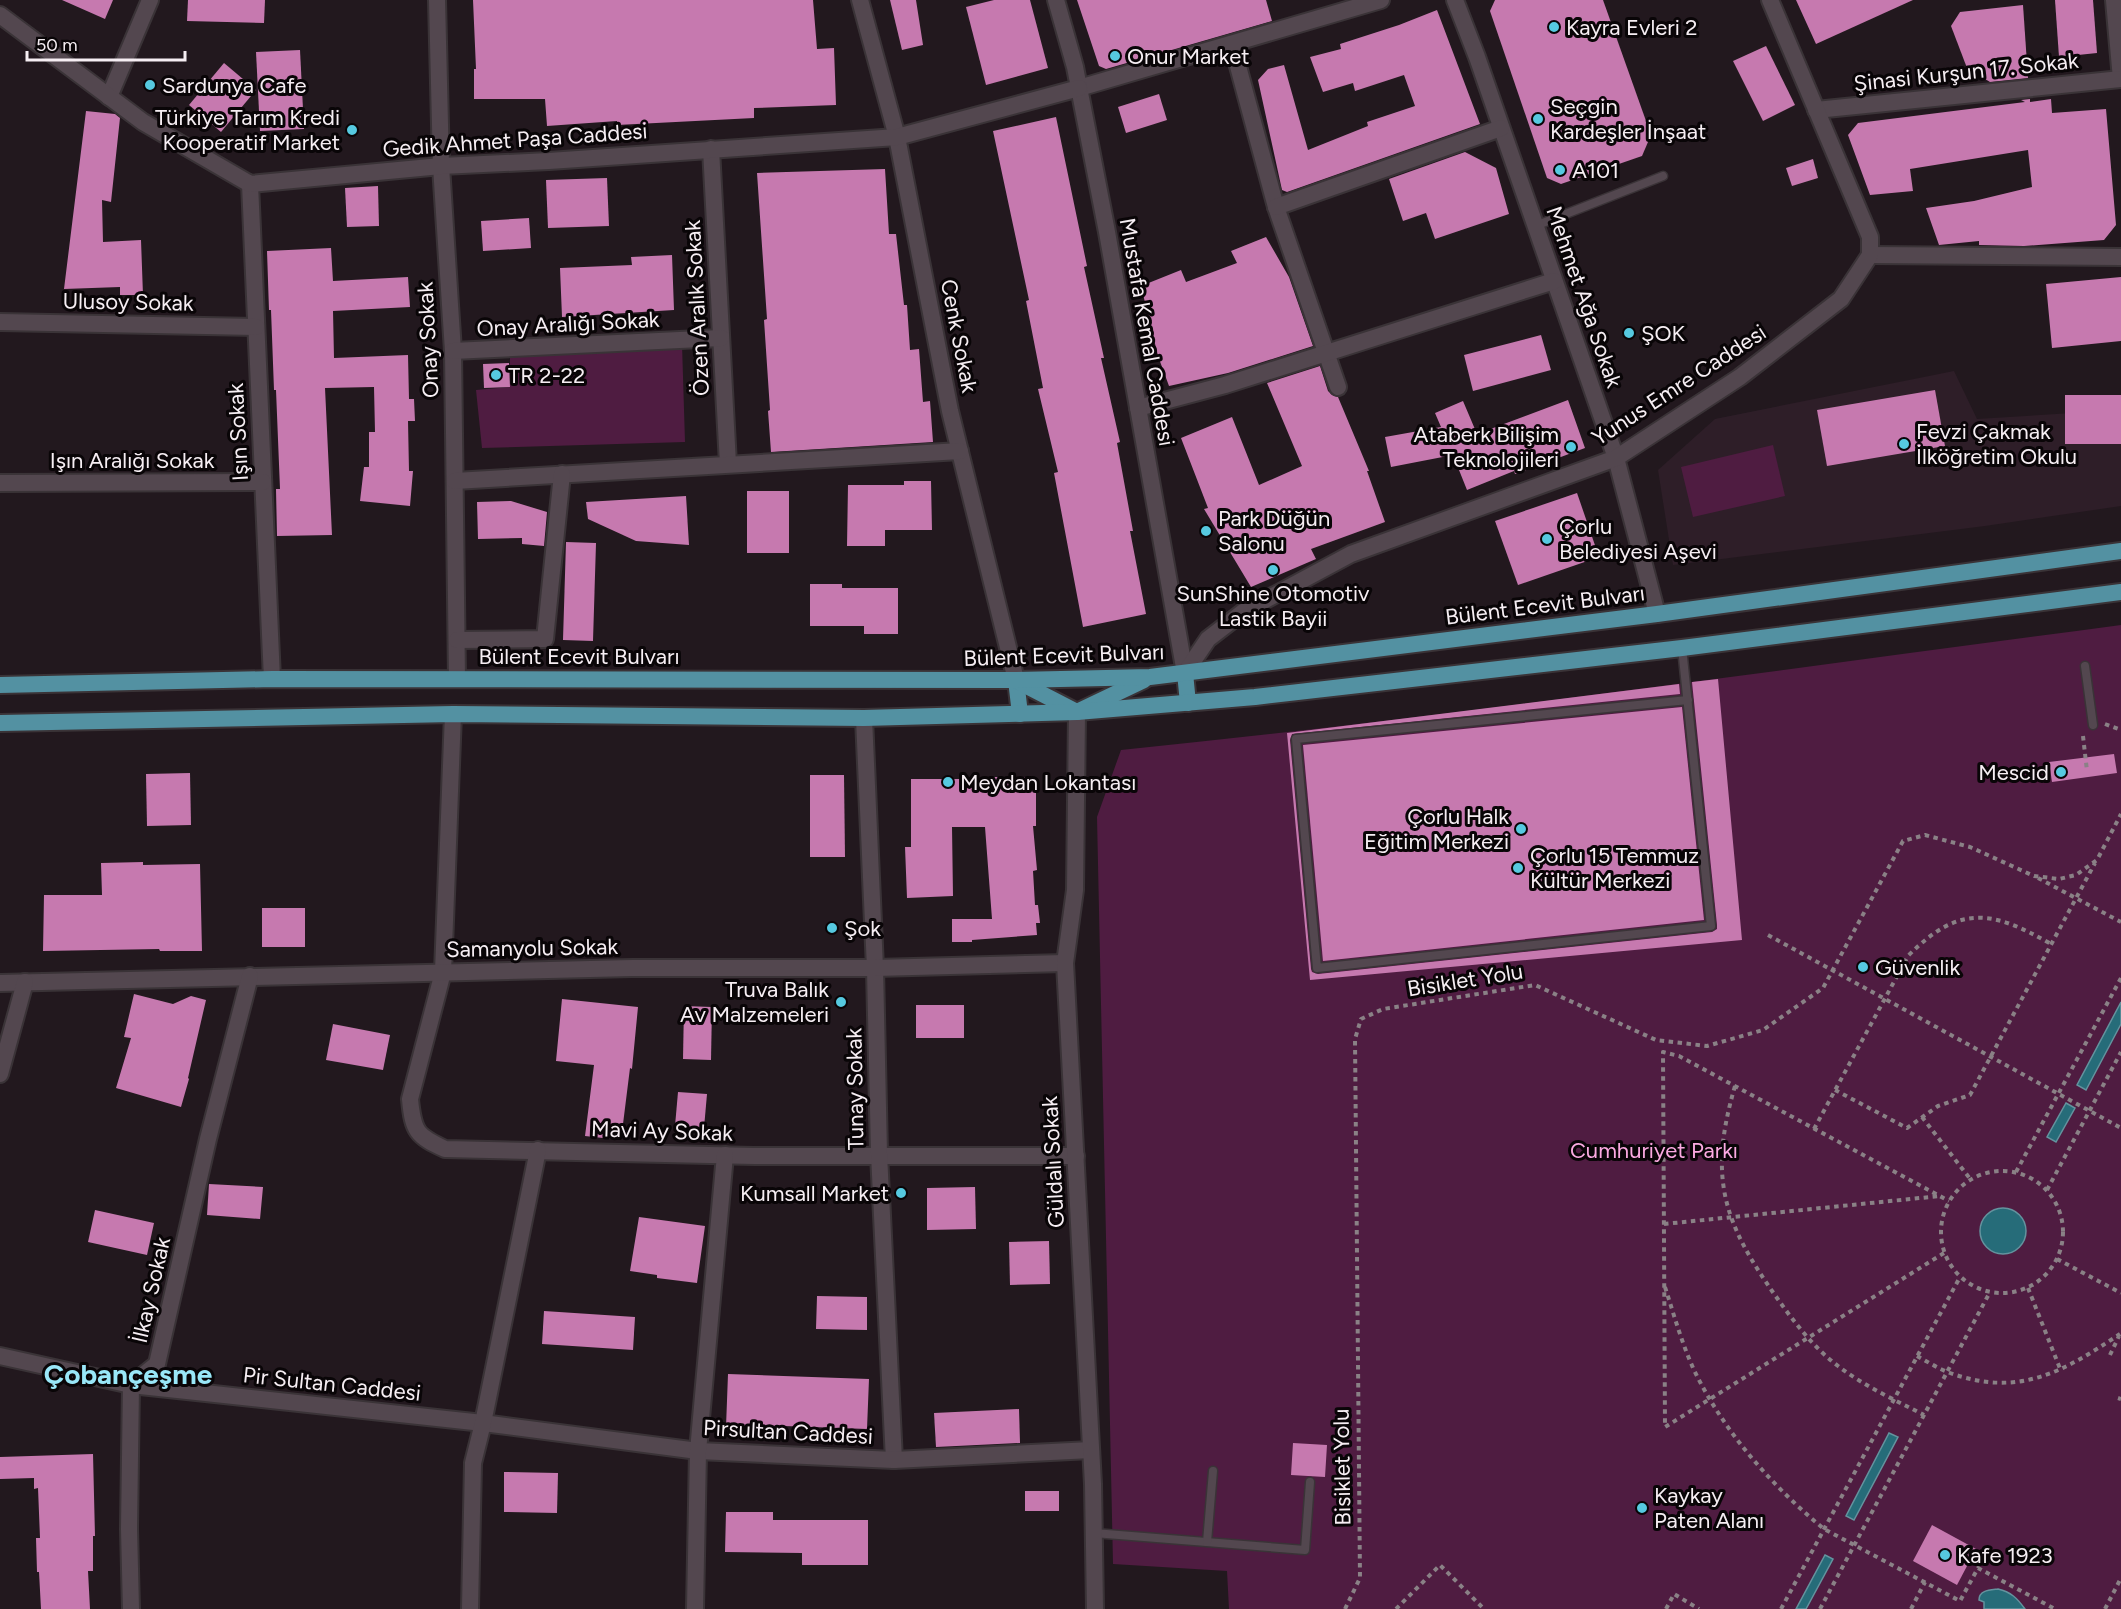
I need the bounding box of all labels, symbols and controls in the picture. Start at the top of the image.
place label: Kayra Evleri 2 [1566,14,1698,41]
marker: Kayra Evleri 2 [1547,20,1561,34]
scale bar [27,24,184,62]
text: 50 m [36,34,78,56]
place label: Onur Market [1127,43,1250,70]
street label: Şinasi Kurşun 17. Sokak [1852,47,2080,97]
marker: Onur Market [1108,49,1122,63]
place label: Sardunya Cafe [162,72,307,99]
marker: Sardunya Cafe [143,78,157,92]
place label: Seçgin Kardeşler İnşaat [1550,93,1706,145]
place label: Türkiye Tarım Kredi Kooperatif Market [155,104,340,156]
marker: Seçgin Kardeşler İnşaat [1531,112,1545,126]
street label: Gedik Ahmet Paşa Caddesi [382,117,648,163]
marker: Türkiye Tarım Kredi Kooperatif Market [345,123,359,137]
place label: A101 [1572,157,1619,184]
marker: A101 [1553,163,1567,177]
street label: Mehmet Ağa Sokak [1540,203,1628,392]
street label: Mustafa Kemal Caddesi [1114,216,1180,448]
street label: Özen Aralık Sokak [679,219,715,396]
street label: Cenk Sokak [935,277,983,395]
street label: Onay Sokak [411,281,445,399]
street label: Ulusoy Sokak [62,287,194,317]
street label: Onay Aralığı Sokak [476,306,660,342]
street label: Yunus Emre Caddesi [1587,319,1771,451]
place label: ŞOK [1641,320,1686,347]
marker: ŞOK [1622,326,1636,340]
place label: TR 2-22 [508,362,585,389]
marker: TR 2-22 [489,368,503,382]
street label: Işın Sokak [222,382,254,481]
place label: Fevzi Çakmak İlköğretim Okulu [1916,418,2077,470]
place label: Ataberk Bilişim Teknolojileri [1414,421,1559,473]
marker: Fevzi Çakmak İlköğretim Okulu [1897,437,1911,451]
marker: Ataberk Bilişim Teknolojileri [1564,440,1578,454]
street label: Işın Aralığı Sokak [50,447,215,474]
place label: Park Düğün Salonu [1218,505,1330,557]
place label: Çorlu Belediyesi Aşevi [1559,513,1717,565]
marker: Park Düğün Salonu [1199,524,1213,538]
marker: Çorlu Belediyesi Aşevi [1540,532,1554,546]
marker: SunShine Otomotiv Lastik Bayii [1266,563,1280,577]
street label: Bülent Ecevit Bulvarı [1444,579,1646,631]
place label: SunShine Otomotiv Lastik Bayii [1176,580,1370,632]
street label: Bülent Ecevit Bulvarı [963,638,1165,672]
street label: Bülent Ecevit Bulvarı [478,643,680,670]
place label: Mescid [1978,759,2049,786]
marker: Mescid [2054,765,2068,779]
place label: Meydan Lokantası [960,769,1136,796]
marker: Meydan Lokantası [941,775,955,789]
place label: Çorlu Halk Eğitim Merkezi [1364,803,1509,855]
marker: Çorlu Halk Eğitim Merkezi [1514,822,1528,836]
place label: Çorlu 15 Temmuz Kültür Merkezi [1530,842,1699,894]
marker: Çorlu 15 Temmuz Kültür Merkezi [1511,861,1525,875]
place label: Şok [844,915,881,942]
marker: Şok [825,921,839,935]
street label: Samanyolu Sokak [446,933,619,963]
place label: Güvenlik [1875,954,1960,981]
street label: Bisiklet Yolu [1405,958,1525,1002]
marker: Güvenlik [1856,960,1870,974]
place label: Truva Balık Av Malzemeleri [680,976,829,1028]
marker: Truva Balık Av Malzemeleri [834,995,848,1009]
street label: Tunay Sokak [840,1027,870,1150]
street label: Güldalı Sokak [1036,1095,1070,1229]
street label: Mavi Ay Sokak [591,1115,734,1147]
park label: Cumhuriyet Parkı [1570,1137,1738,1164]
place label: Kumsall Market [740,1180,889,1207]
marker: Kumsall Market [894,1186,908,1200]
street label: İlkay Sokak [126,1234,176,1346]
district label: Çobançeşme [44,1357,212,1391]
street label: Pir Sultan Caddesi [242,1361,422,1407]
street label: Bisiklet Yolu [1327,1408,1357,1526]
street label: Pirsultan Caddesi [702,1414,874,1450]
place label: Kaykay Paten Alanı [1654,1482,1764,1534]
marker: Kaykay Paten Alanı [1635,1501,1649,1515]
place label: Kafe 1923 [1957,1542,2053,1569]
marker: Kafe 1923 [1938,1548,1952,1562]

